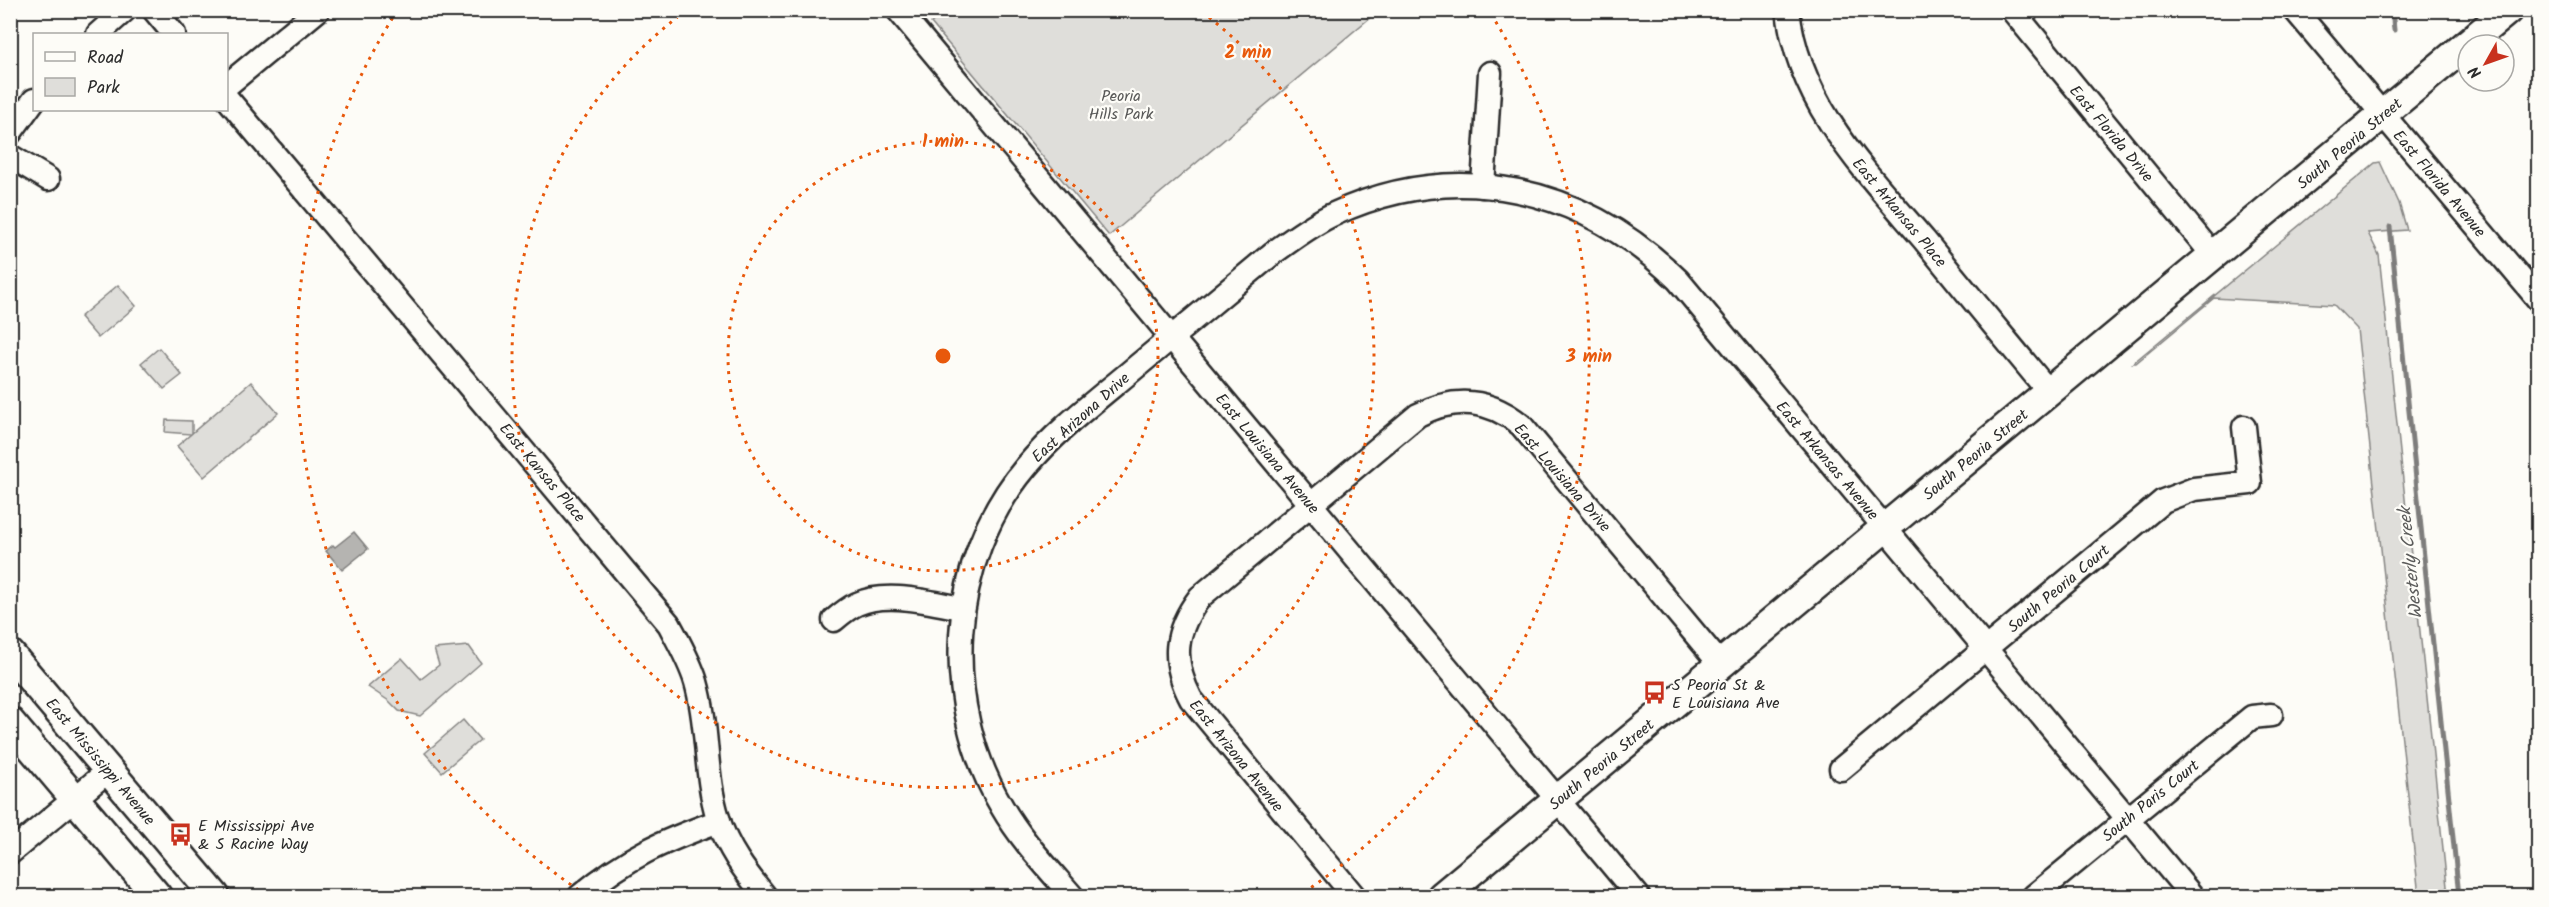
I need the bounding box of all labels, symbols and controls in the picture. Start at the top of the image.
legend [33,33,228,111]
north arrow [2456,33,2516,93]
text: 2 min [1225,39,1271,68]
text: Road [87,44,124,73]
text: N [2463,60,2488,84]
text: Park [87,74,120,103]
street label: East Florida Drive [2063,80,2159,188]
park label: Peoria Hills Park [1089,84,1154,127]
street label: South Peoria Street [2292,92,2409,196]
street label: East Florida Avenue [2386,125,2491,243]
text: 1 min [922,128,964,157]
street label: East Arkansas Place [1845,153,1952,273]
text: 3 min [1565,343,1612,372]
centre of rings [933,346,953,366]
street label: East Arizona Drive [1026,367,1136,469]
street label: East Louisiana Avenue [1209,388,1325,520]
street label: East Arkansas Avenue [1769,396,1884,526]
street label: South Peoria Street [1918,403,2035,507]
street label: East Kansas Place [492,418,591,528]
street label: East Louisiana Drive [1507,418,1616,538]
water label: Westerly Creek [2391,503,2432,620]
street label: South Peoria Court [2002,538,2116,639]
place label: S Peoria St & E Louisiana Ave [1672,673,1780,716]
bus stop icon: S Peoria St & E Louisiana Ave [1641,680,1667,706]
street label: East Mississippi Avenue [39,693,161,831]
street label: East Arizona Avenue [1182,694,1289,818]
street label: South Peoria Street [1544,713,1661,817]
street label: South Paris Court [2097,753,2206,848]
place label: E Mississippi Ave & S Racine Way [198,814,314,857]
bus stop icon: E Mississippi Ave & S Racine Way [167,821,193,847]

